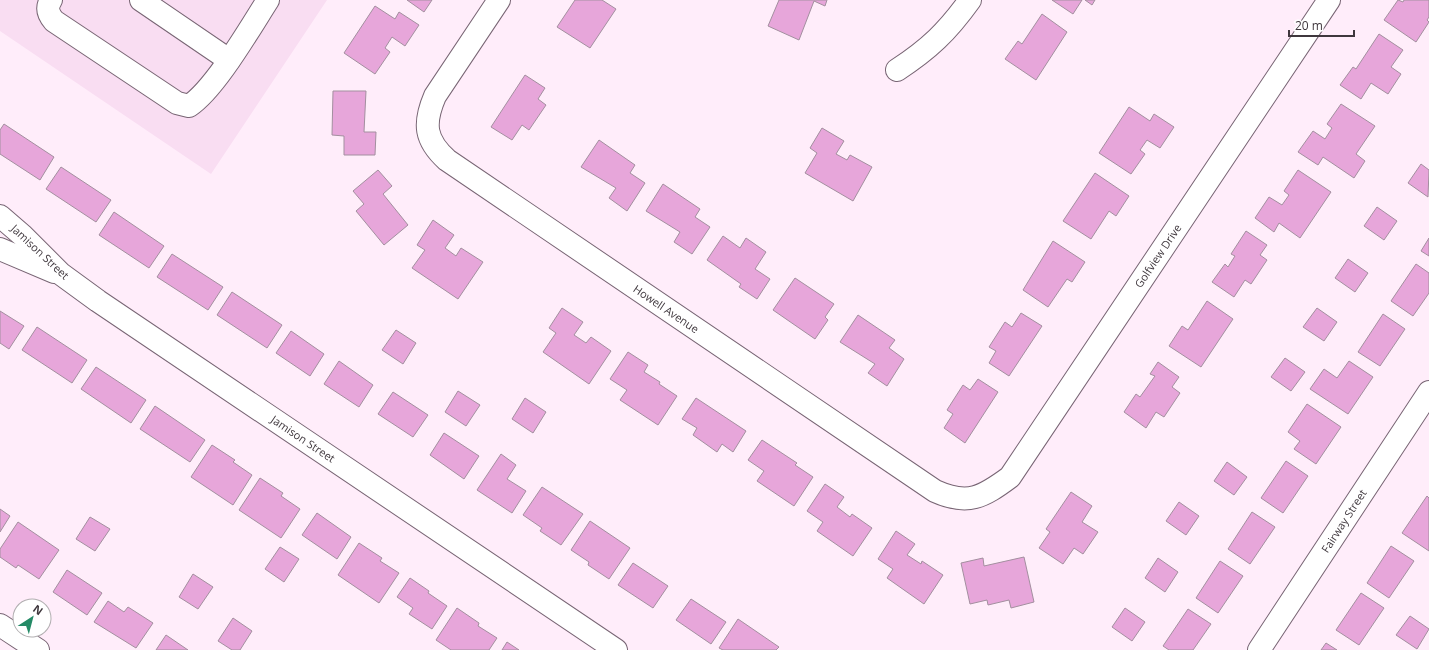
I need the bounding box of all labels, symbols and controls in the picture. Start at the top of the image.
scale bar [1289,12,1354,38]
text: 20 m [1295,17,1323,34]
street label: Jamison Street [7,220,73,282]
street label: Golfview Drive [1131,221,1184,291]
street label: Howell Avenue [631,281,702,336]
street label: Jamison Street [267,411,338,466]
street label: Fairway Street [1317,486,1370,555]
north arrow [12,598,52,638]
text: N [30,601,46,618]

